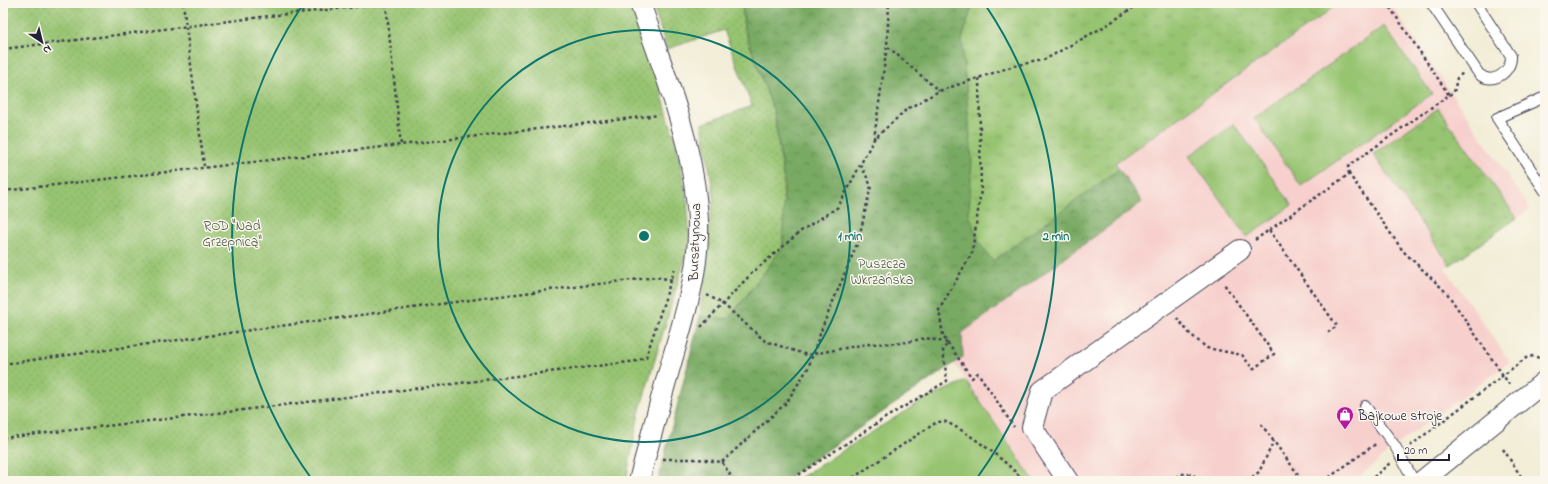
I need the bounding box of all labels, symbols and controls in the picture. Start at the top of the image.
north arrow [22,22,62,62]
text: N [40,41,55,58]
street label: Bursztynowa [684,203,708,282]
park label: ROD "Nad Grzepnicą" [202,216,262,253]
text: 1 min [838,228,862,246]
text: 2 min [1042,228,1069,246]
centre of rings [637,229,651,243]
park label: Puszcza Wkrzańska [851,254,913,291]
shop icon: Bajkowe stroje [1335,405,1355,430]
place label: Bajkowe stroje [1357,406,1443,427]
scale bar [1398,436,1449,462]
text: 20 m [1404,442,1427,460]

